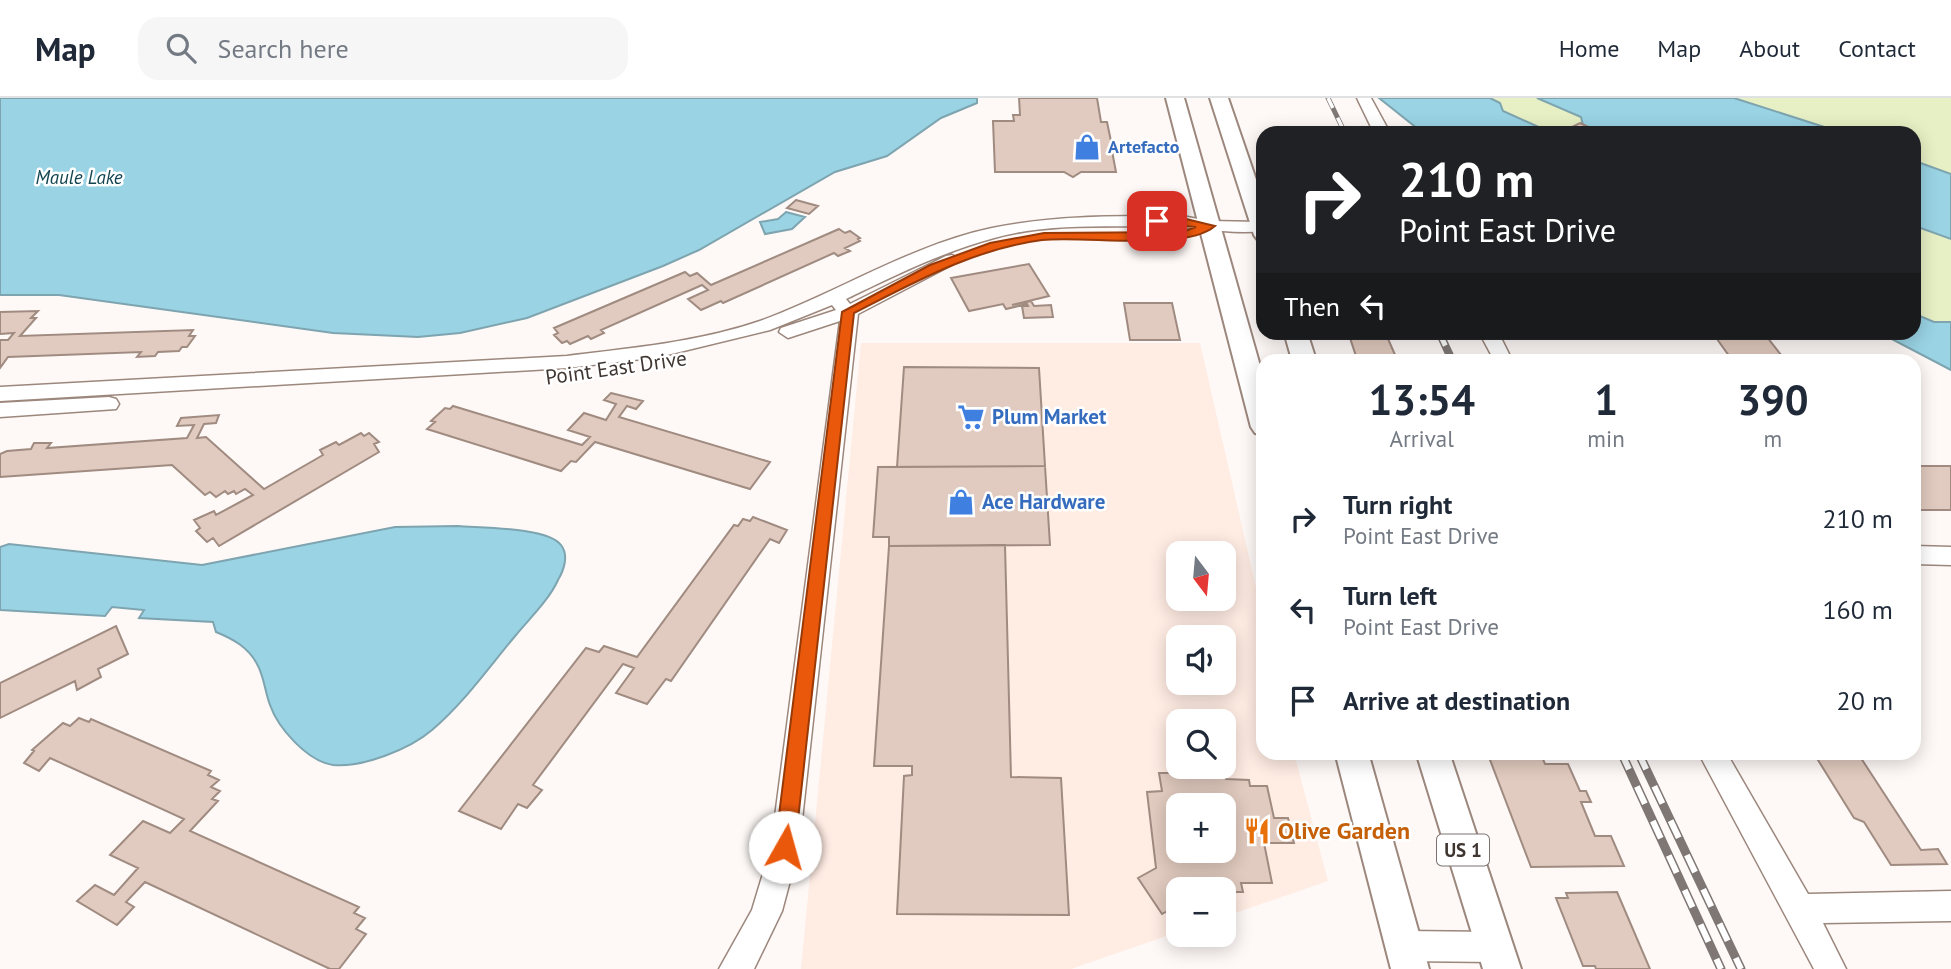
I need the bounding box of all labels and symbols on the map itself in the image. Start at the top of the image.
shop icon: Artefacto [1072,132,1102,162]
place label: Artefacto [1108,135,1180,158]
water label: Maule Lake [35,165,123,189]
pin [1127,191,1187,251]
street label: Point East Drive [544,344,688,391]
supermarket icon: Plum Market [956,402,986,432]
place label: Plum Market [992,403,1107,430]
shop icon: Ace Hardware [946,487,976,517]
place label: Ace Hardware [982,488,1105,515]
north arrow [1166,541,1236,611]
position arrow [748,810,822,884]
place label: Olive Garden [1278,815,1410,846]
restaurant icon: Olive Garden [1242,816,1272,846]
road number: US 1 [1437,834,1489,866]

